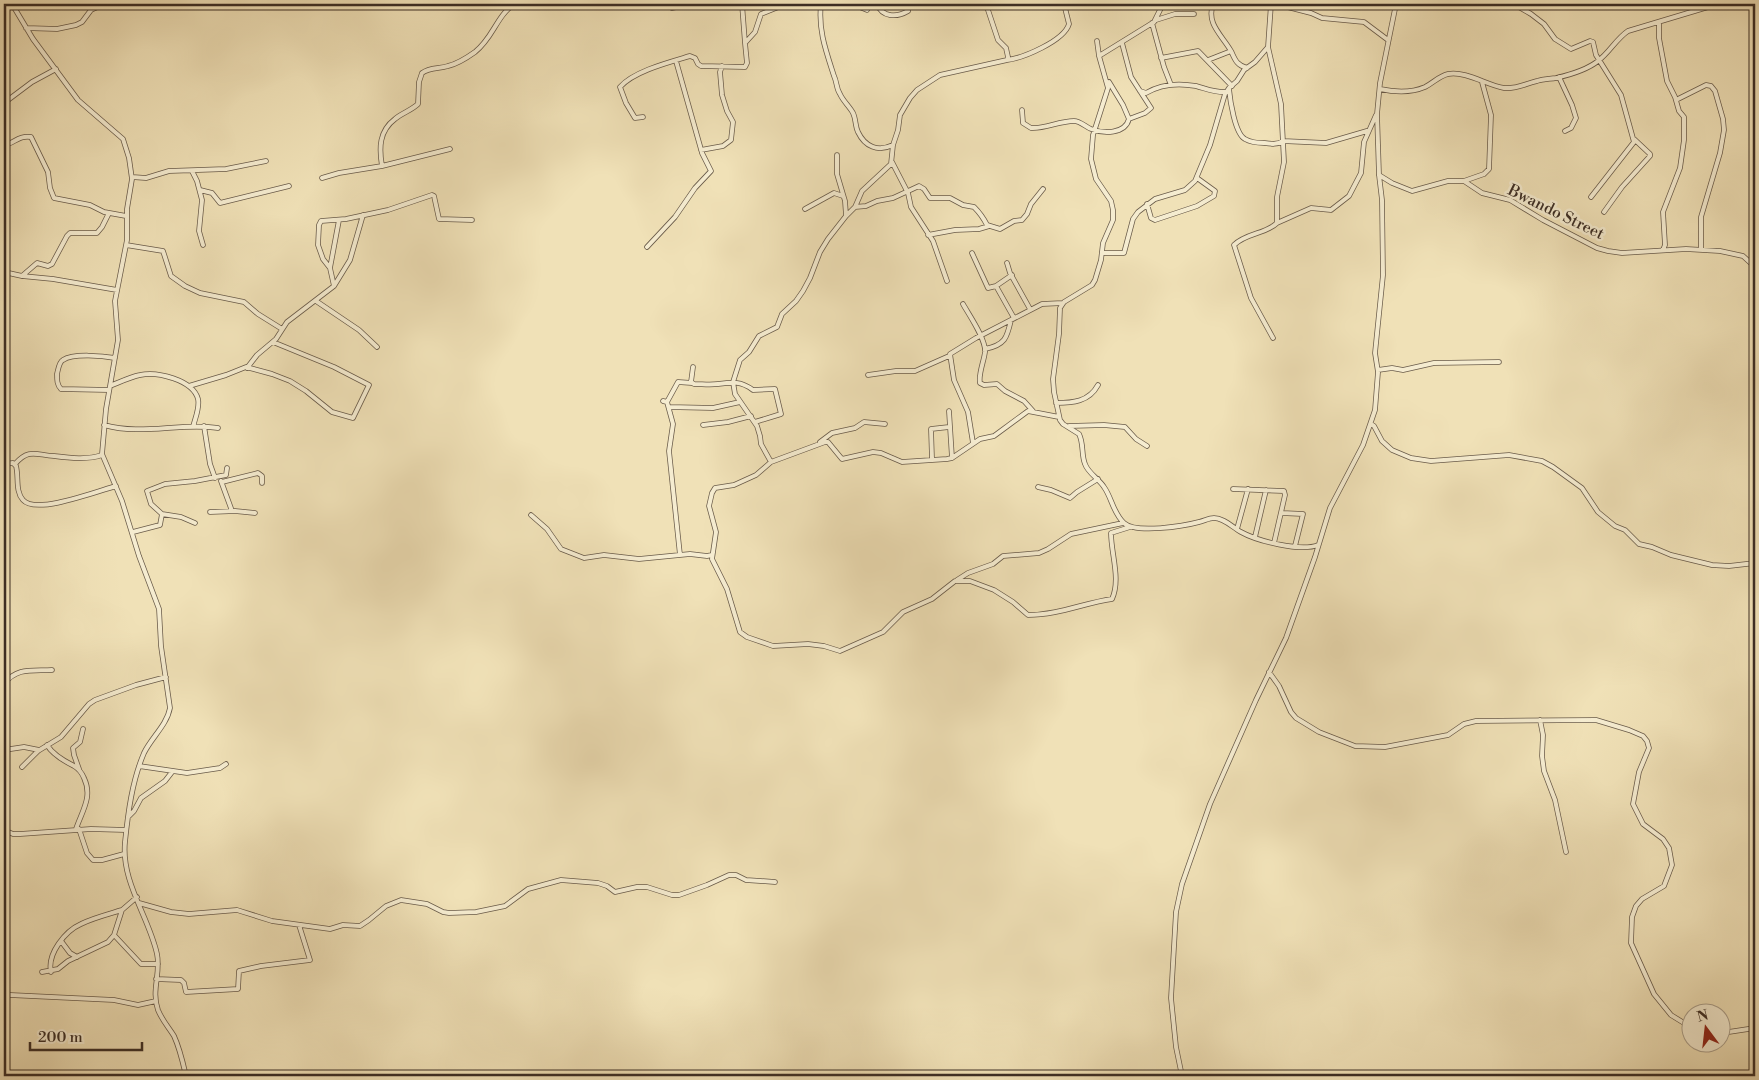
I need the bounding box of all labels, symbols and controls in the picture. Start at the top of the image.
street label: Bwando Street [1504,180,1608,244]
north arrow [1682,1002,1732,1052]
text: N [1695,1006,1711,1027]
scale bar [30,1020,142,1052]
text: 200 m [38,1028,83,1047]

